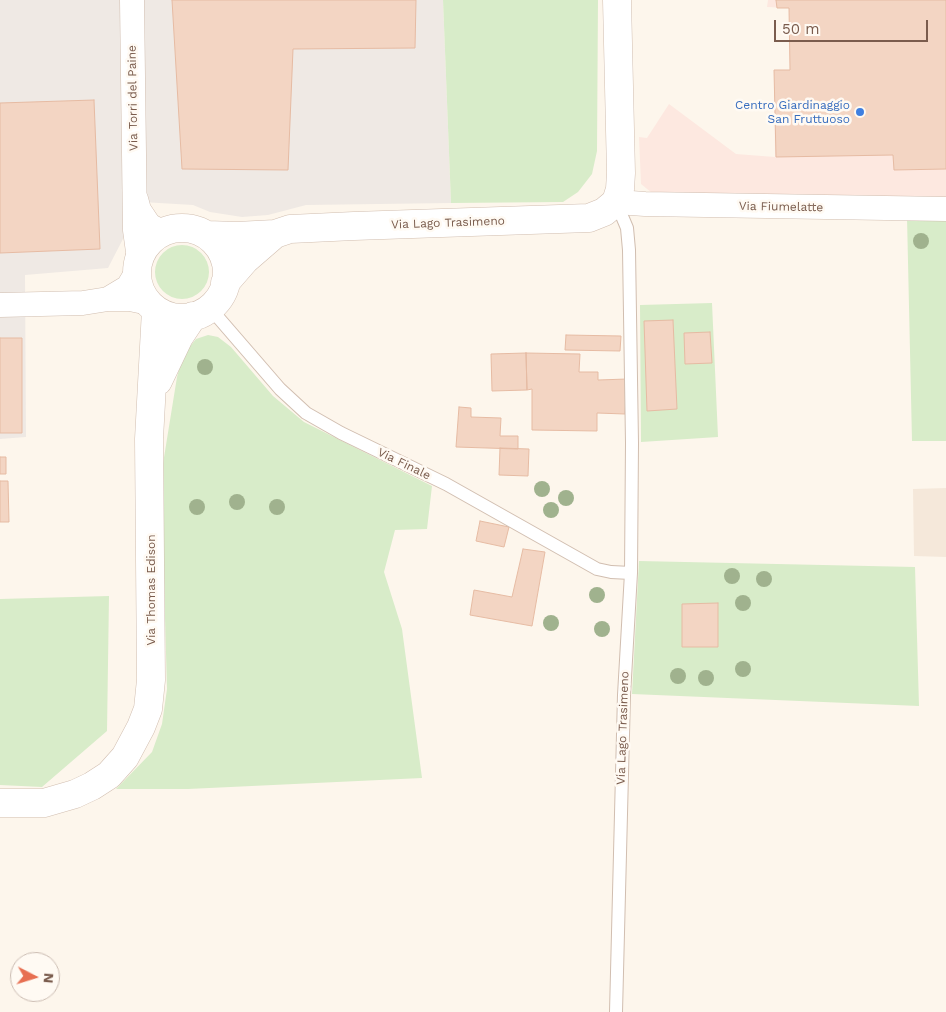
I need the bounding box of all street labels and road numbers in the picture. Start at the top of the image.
street label: Via Torri del Paine [125,45,141,151]
street label: Via Fiumelatte [739,199,823,215]
street label: Via Lago Trasimeno [391,214,505,232]
street label: Via Finale [375,445,433,483]
street label: Via Thomas Edison [144,534,158,646]
street label: Via Lago Trasimeno [614,671,632,785]

